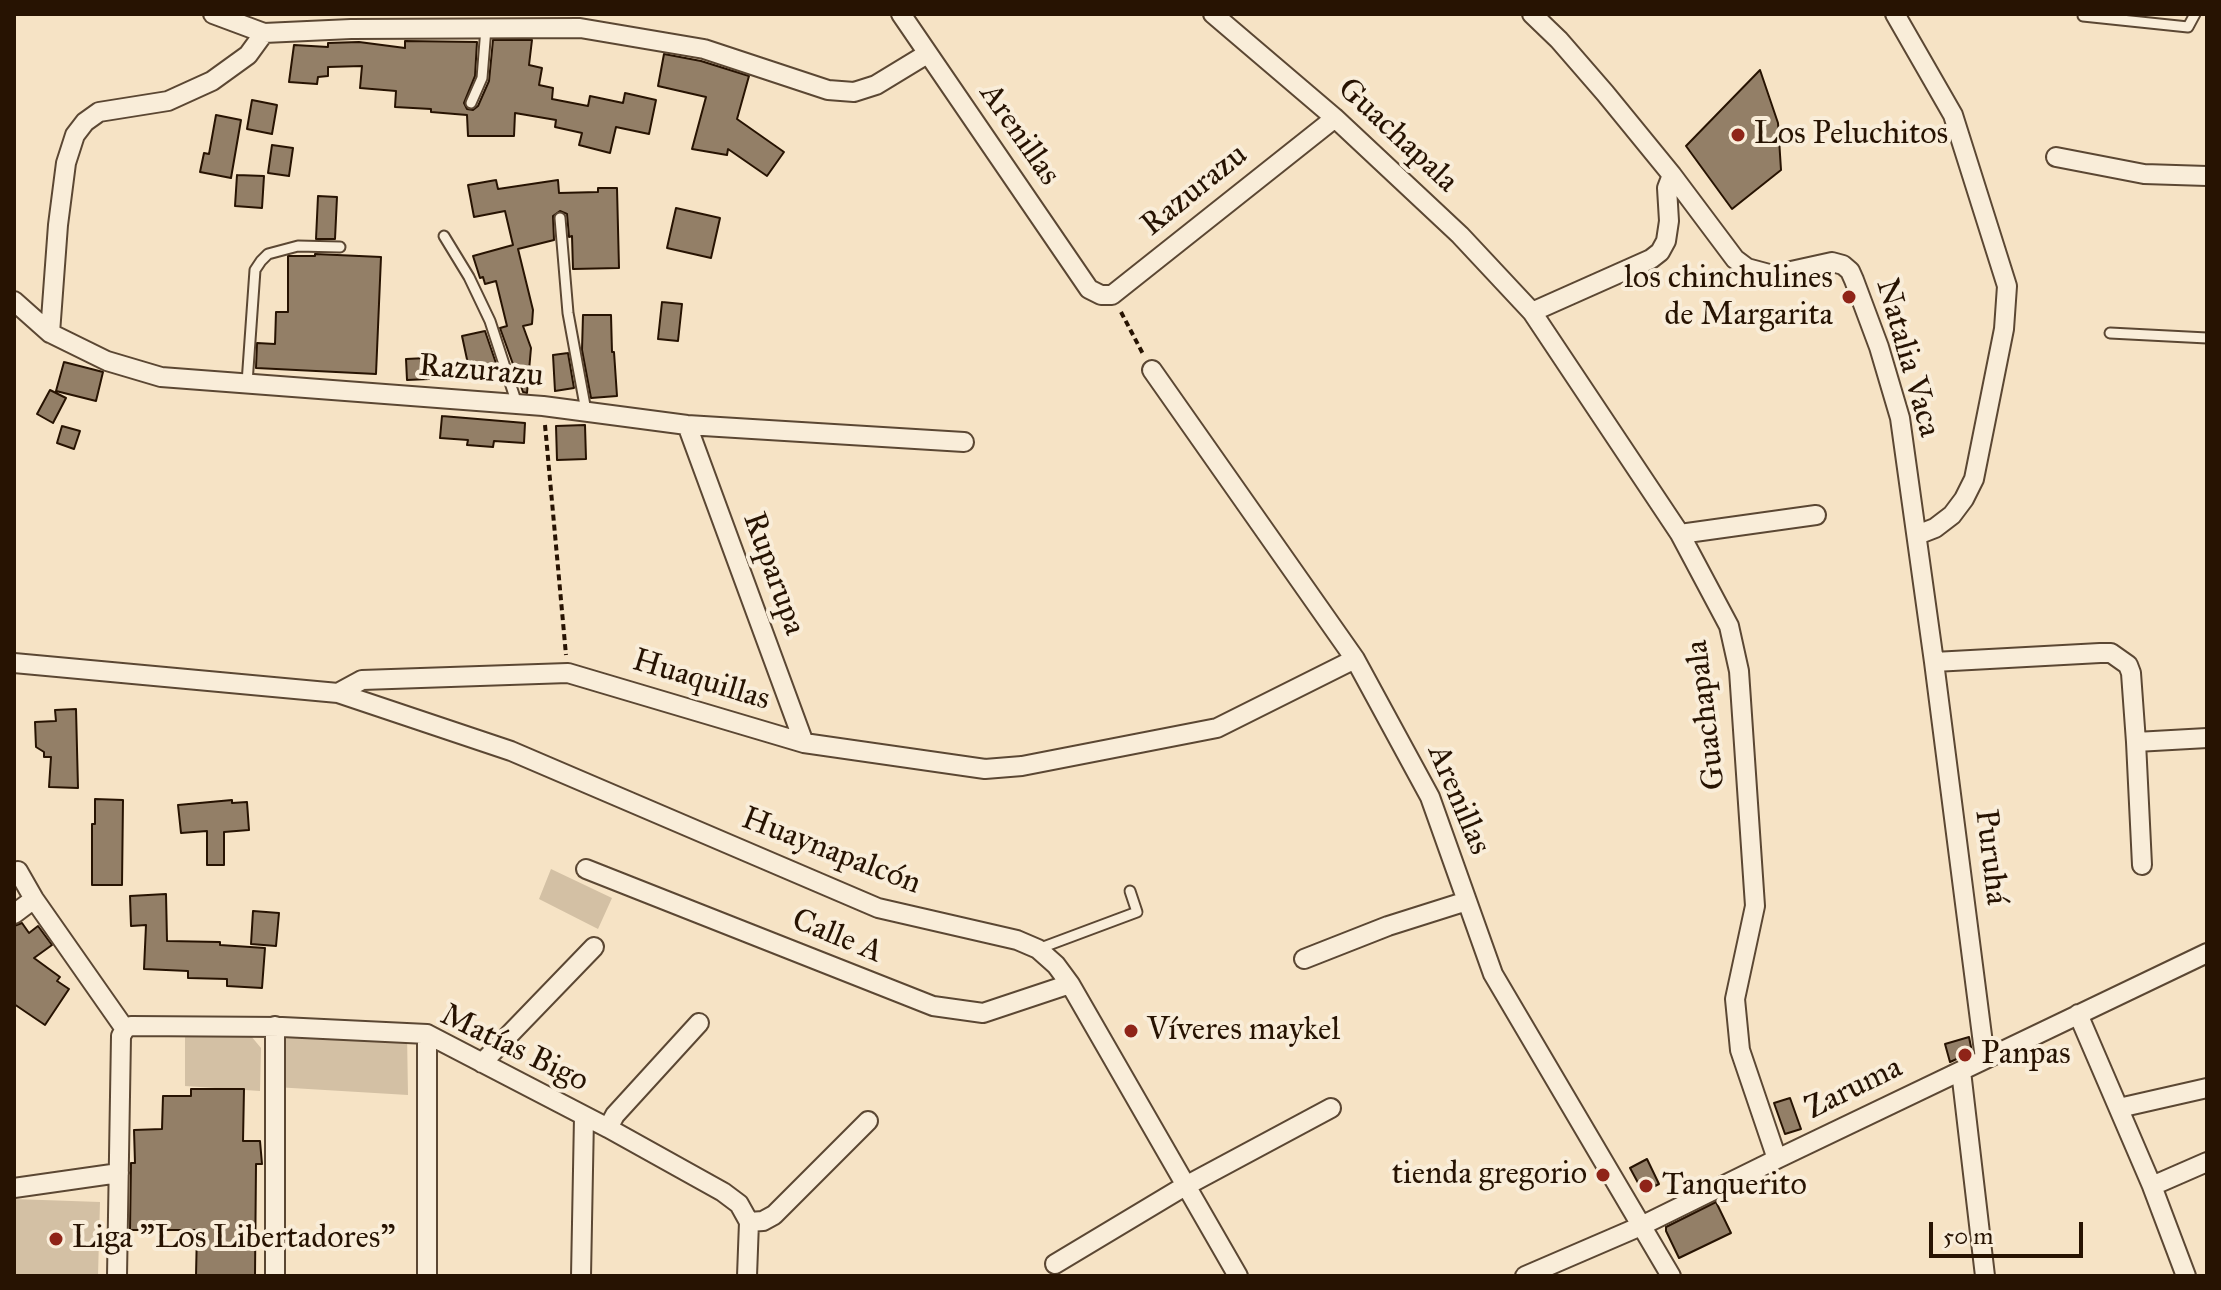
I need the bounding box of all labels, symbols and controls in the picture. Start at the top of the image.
street label: Guachapala [1329,71,1465,201]
street label: Arenillas [970,77,1068,193]
place label: Los Peluchitos [1754,116,1948,154]
marker: Los Peluchitos [1729,126,1747,144]
street label: Razurazu [1134,137,1256,245]
place label: los chinchulines de Margarita [1624,260,1833,335]
street label: Natalia Vaca [1866,274,1948,442]
marker: los chinchulines de Margarita [1840,288,1858,306]
street label: Razurazu [417,347,545,397]
street label: Ruparupa [733,507,813,641]
street label: Guachapala [1679,638,1735,792]
street label: Huaquillas [628,642,774,720]
street label: Arenillas [1418,739,1498,861]
street label: Huaynapalcón [736,800,926,904]
street label: Puruhá [1965,807,2015,907]
street label: Calle A [786,902,888,972]
street label: Matías Bigo [434,997,594,1101]
place label: Víveres maykel [1147,1012,1340,1050]
marker: Víveres maykel [1122,1022,1140,1040]
place label: Panpas [1981,1036,2071,1074]
marker: Panpas [1956,1046,1974,1064]
street label: Zaruma [1799,1049,1909,1129]
place label: tienda gregorio [1392,1156,1587,1194]
marker: tienda gregorio [1594,1166,1612,1184]
place label: Tanquerito [1662,1167,1807,1205]
marker: Tanquerito [1637,1177,1655,1195]
scale bar [1933,1206,2087,1256]
place label: Liga "Los Libertadores" [72,1220,395,1258]
text: 50 m [1943,1221,1993,1251]
marker: Liga "Los Libertadores" [47,1230,65,1248]

